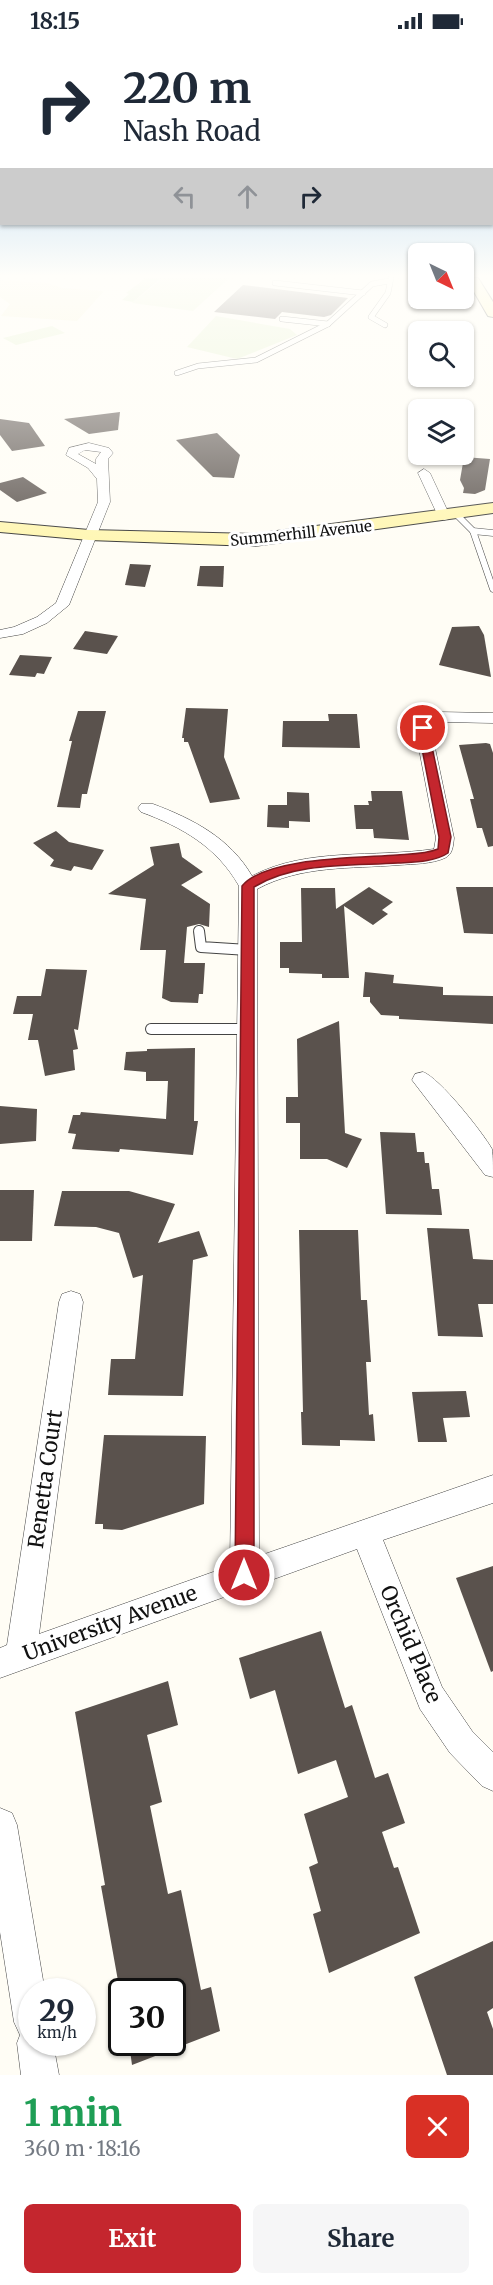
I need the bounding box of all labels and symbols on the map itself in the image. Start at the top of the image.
north arrow [408,243,474,309]
street label: Summerhill Avenue [229,516,373,550]
pin [397,702,448,753]
street label: Renetta Court [22,1408,68,1550]
position arrow [212,1543,276,1607]
street label: University Avenue [19,1579,201,1667]
street label: Orchid Place [374,1581,448,1707]
speed limit sign: 30 [108,1978,186,2056]

